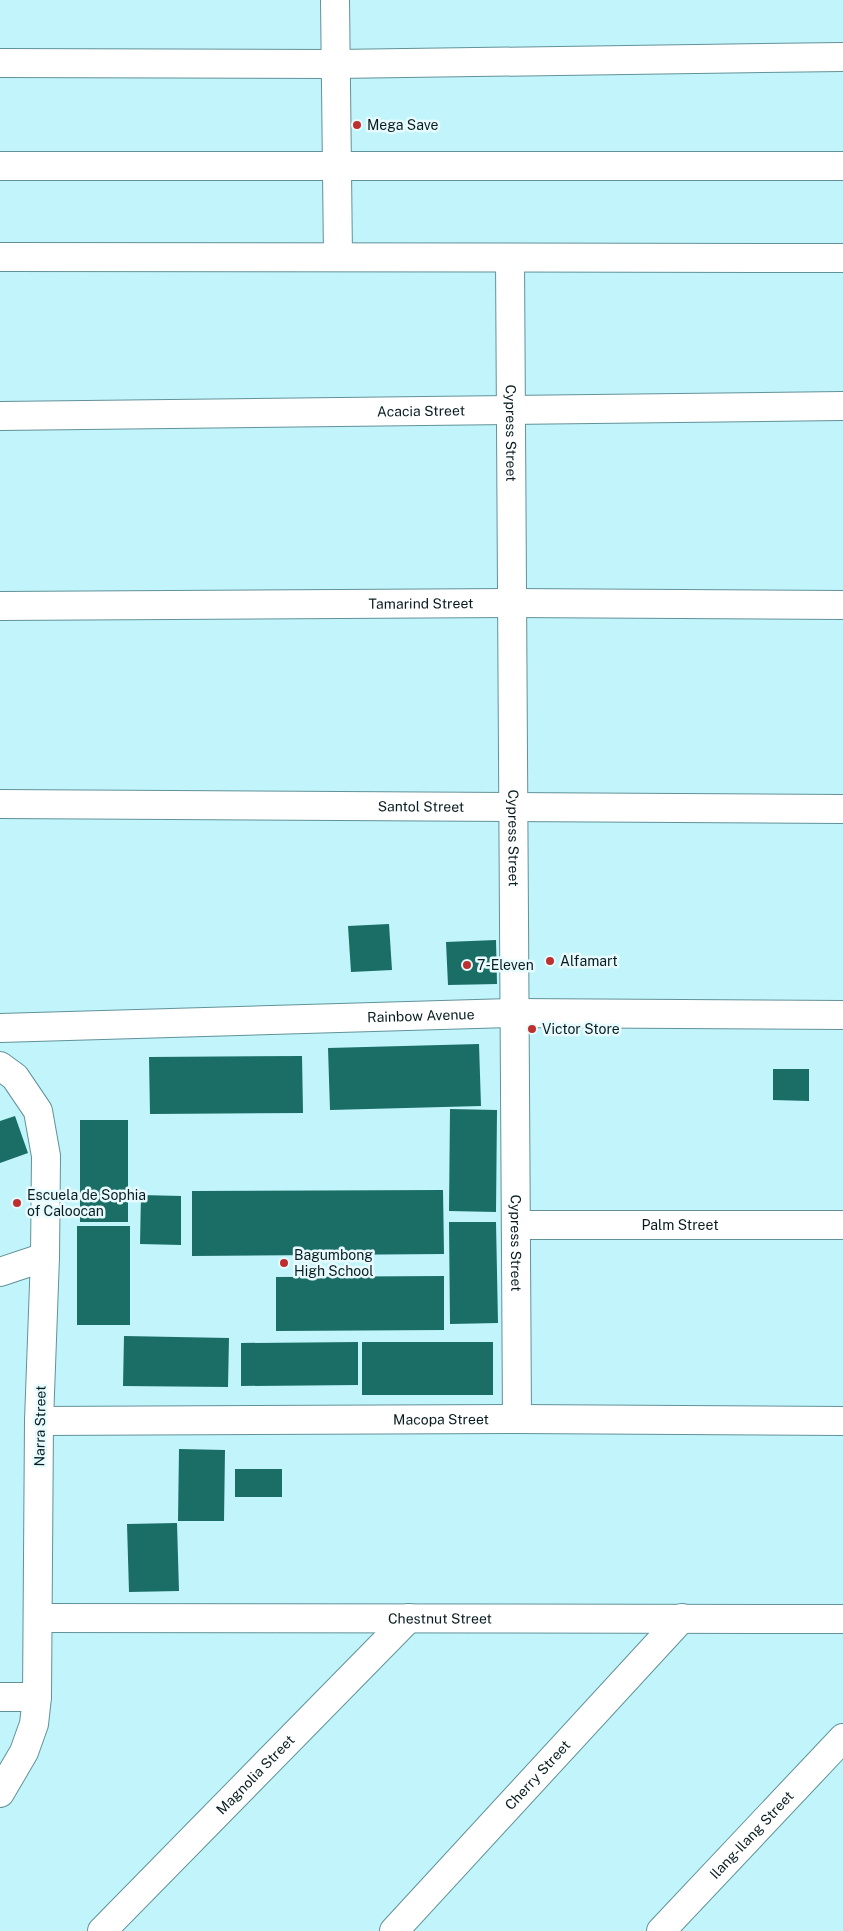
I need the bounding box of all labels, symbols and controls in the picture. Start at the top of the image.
place label: Mega Save [367,117,439,133]
marker: Mega Save [351,119,363,131]
street label: Cypress Street [503,384,519,482]
street label: Acacia Street [377,402,465,420]
street label: Tamarind Street [368,595,473,612]
street label: Cypress Street [505,789,522,887]
street label: Santol Street [378,798,464,815]
place label: Alfamart [560,953,618,969]
marker: Alfamart [544,955,556,967]
place label: 7-Eleven [477,957,534,973]
marker: 7-Eleven [461,959,473,971]
street label: Rainbow Avenue [367,1006,475,1025]
place label: Victor Store [542,1021,620,1037]
marker: Victor Store [526,1023,538,1035]
place label: Escuela de Sophia of Caloocan [27,1187,146,1219]
street label: Cypress Street [508,1194,524,1292]
marker: Escuela de Sophia of Caloocan [11,1197,23,1209]
street label: Palm Street [641,1217,719,1233]
place label: Bagumbong High School [294,1247,373,1279]
marker: Bagumbong High School [278,1257,290,1269]
street label: Narra Street [31,1385,49,1467]
street label: Macopa Street [393,1411,489,1428]
street label: Chestnut Street [388,1610,492,1627]
street label: Magnolia Street [213,1732,298,1818]
street label: Cherry Street [502,1737,573,1813]
street label: Ilang-Ilang Street [706,1788,797,1882]

